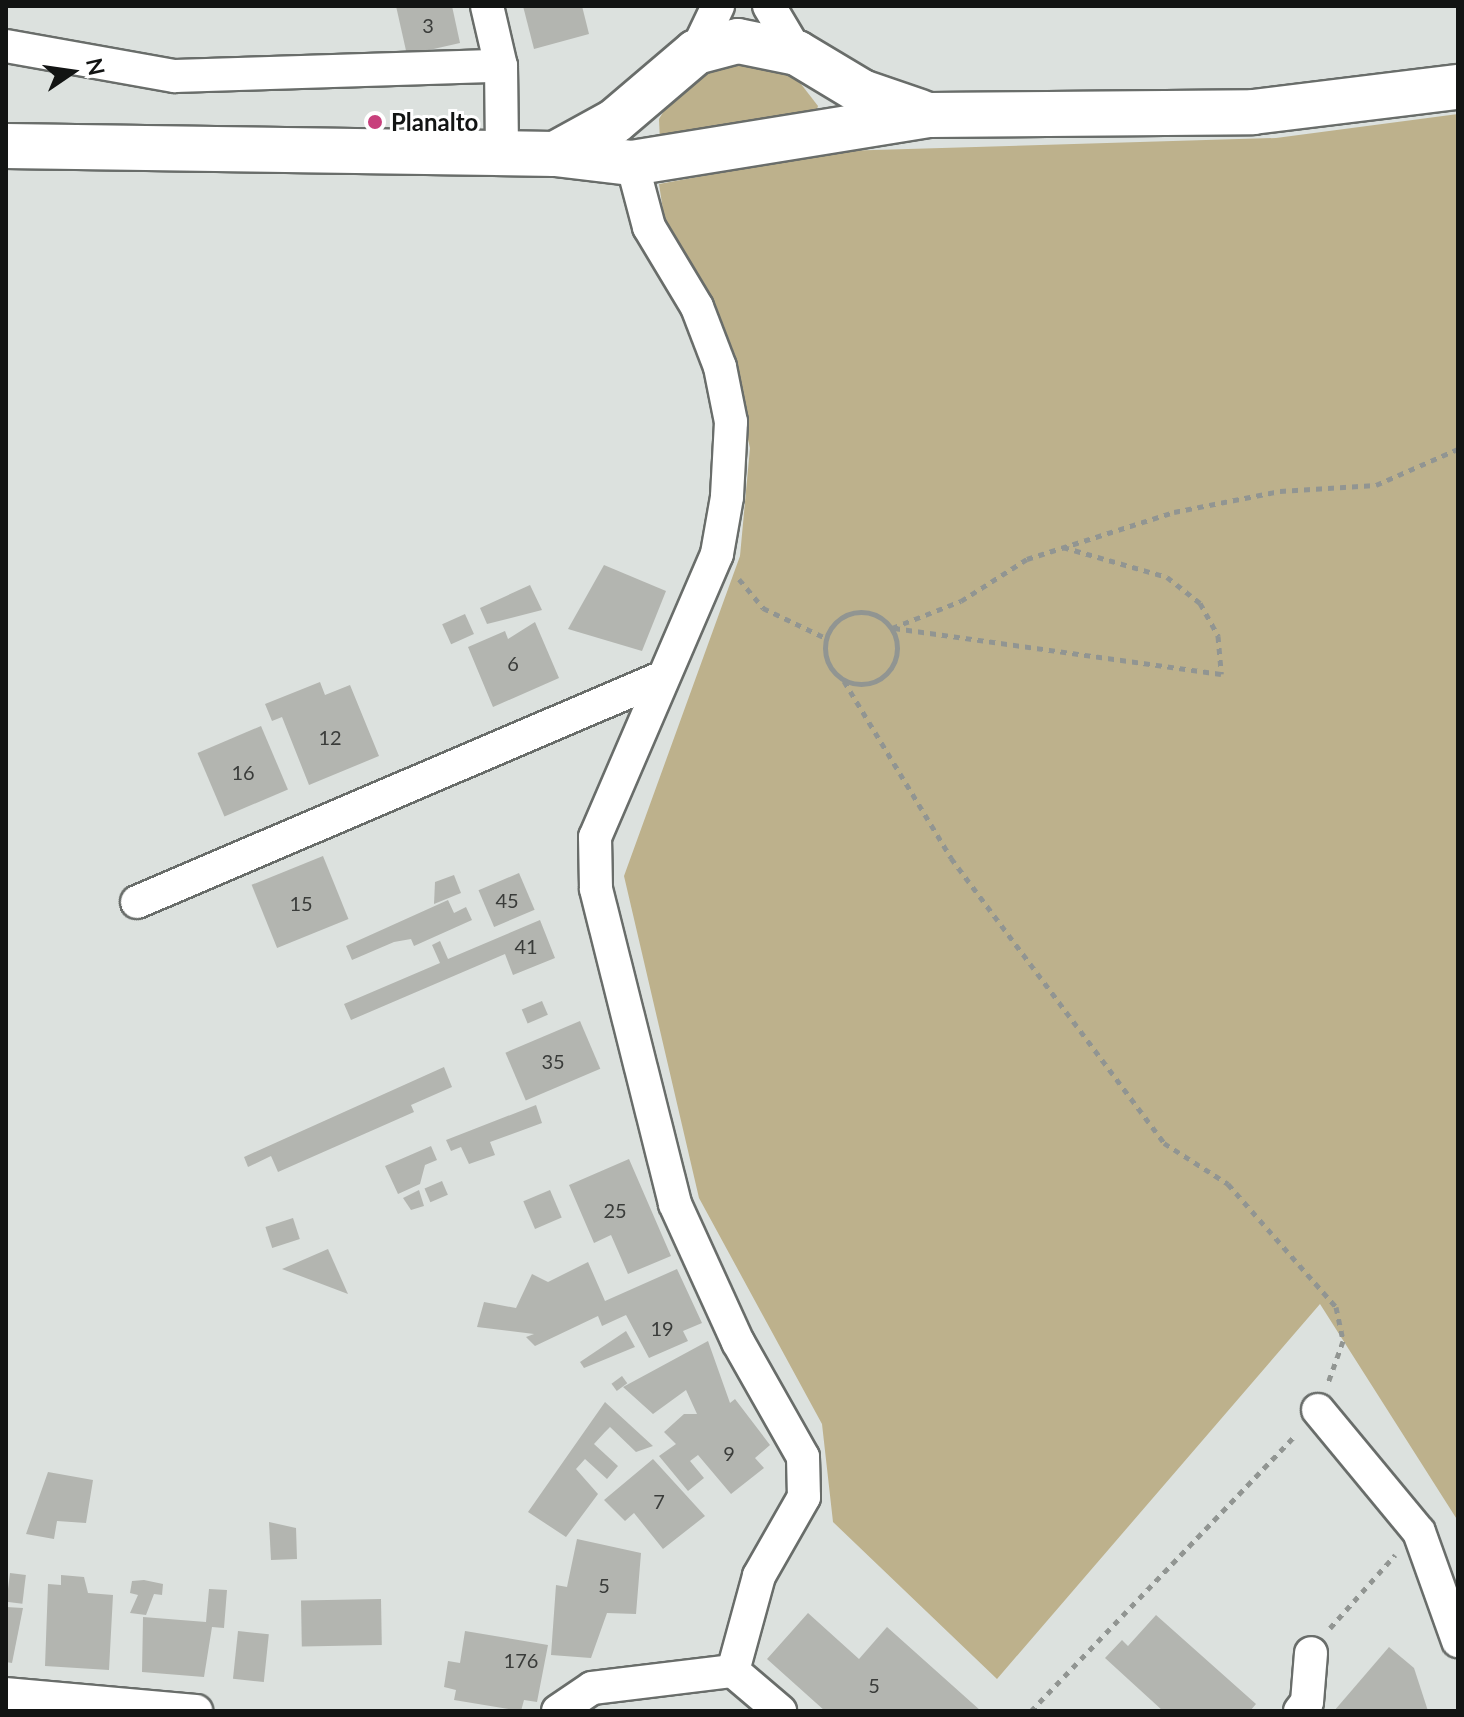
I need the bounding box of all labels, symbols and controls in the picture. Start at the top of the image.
house number: 3 [422,13,434,37]
north arrow [32,32,112,112]
text: N [81,55,111,78]
place label: Planalto [391,108,478,136]
marker: Planalto [366,113,384,131]
house number: 6 [507,651,519,675]
house number: 12 [318,725,342,749]
house number: 16 [231,760,255,784]
house number: 45 [495,888,519,912]
house number: 15 [289,891,313,915]
house number: 41 [514,934,538,958]
house number: 35 [541,1049,565,1073]
house number: 25 [603,1198,627,1222]
house number: 19 [650,1316,674,1340]
house number: 9 [723,1441,735,1465]
house number: 7 [653,1489,665,1513]
house number: 5 [598,1573,610,1597]
house number: 176 [504,1648,538,1672]
house number: 5 [868,1673,880,1697]

